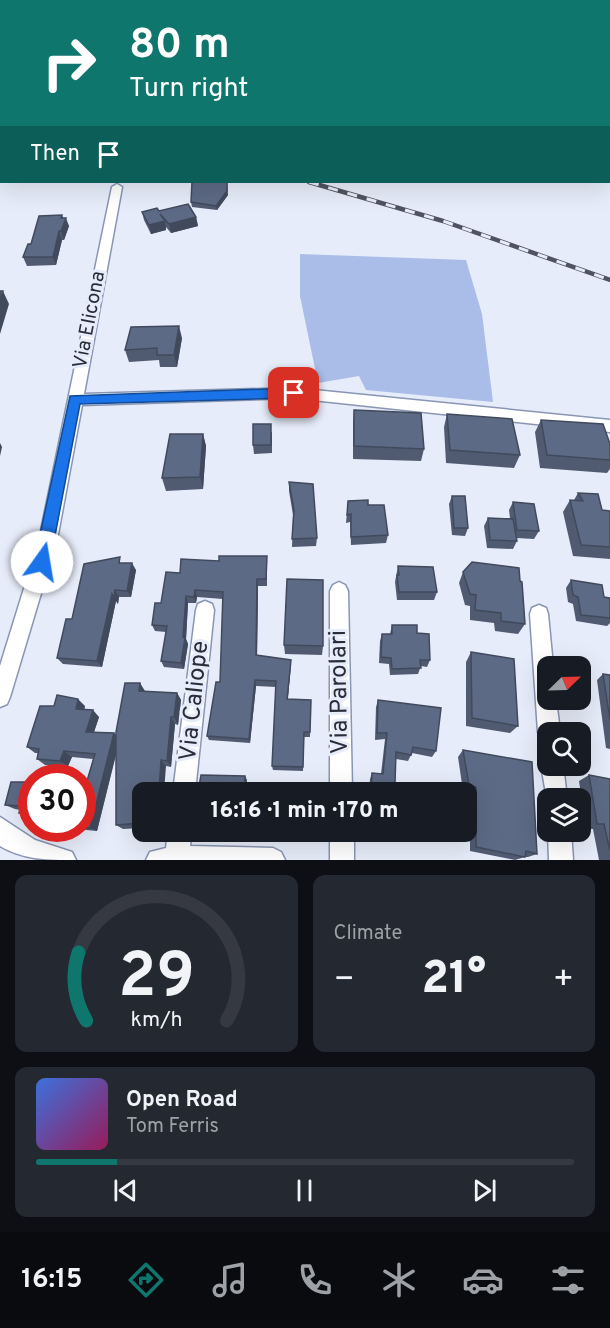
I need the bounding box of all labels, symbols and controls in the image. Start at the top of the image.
text: 80 m [129,20,230,73]
icon: right [30,24,108,102]
text: Turn right [129,72,248,106]
icon: arrive [92,138,125,171]
text: Then [30,141,80,168]
street label: Via Elicona [68,269,112,371]
pin [268,367,319,418]
icon: arrive [277,376,310,409]
position arrow [10,530,74,594]
street label: Via Parolari [324,630,356,754]
street label: Via Caliope [174,639,216,763]
north arrow [537,656,591,710]
map controls [537,656,591,842]
button: search [537,722,591,776]
speed limit sign: 30 [18,764,96,842]
button: layers [537,788,591,842]
text: 16:16 · 1 min · 170 m [211,798,398,825]
text: Climate [334,921,402,947]
text: 29 [118,940,194,1019]
text: 21° [421,952,486,1009]
text: − [334,960,355,1002]
text: + [553,960,574,1002]
text: km/h [130,1007,182,1034]
text: Open Road [126,1087,238,1114]
text: Tom Ferris [126,1114,219,1140]
icon: previous [109,1174,142,1207]
icon: pause [288,1174,321,1207]
icon: next [468,1174,501,1207]
icon: directions [125,1259,167,1301]
icon: music [209,1259,251,1301]
icon: phone [294,1259,336,1301]
icon: climate [378,1259,420,1301]
icon: car [462,1259,504,1301]
icon: filters [547,1259,589,1301]
text: 16:15 [21,1263,82,1297]

